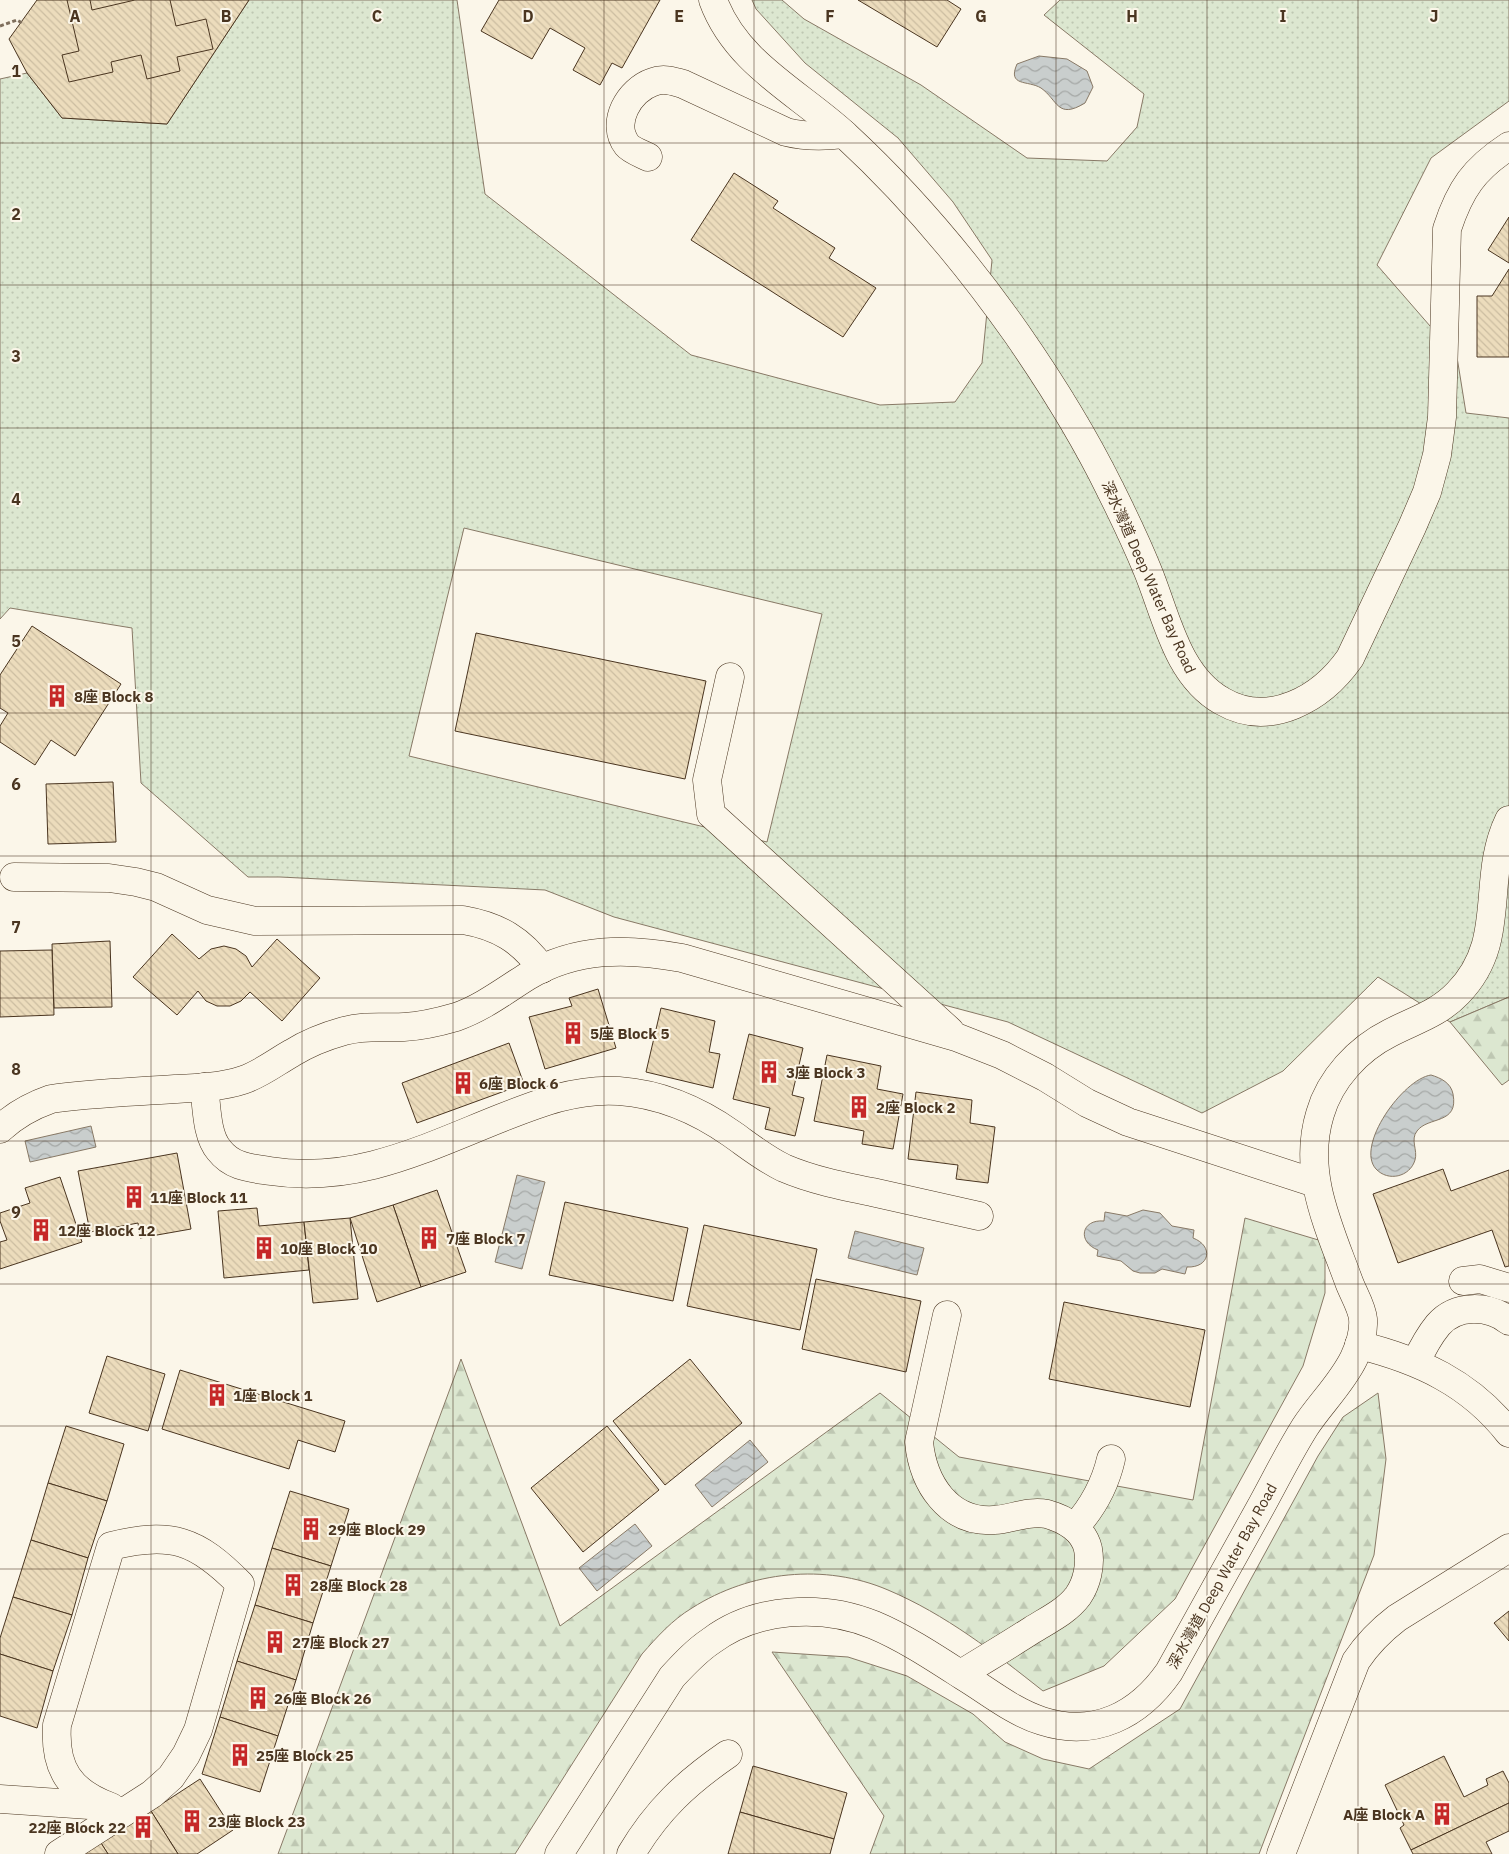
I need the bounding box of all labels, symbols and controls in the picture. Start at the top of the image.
text: A [70,6,81,26]
text: B [221,6,232,26]
text: C [372,6,382,26]
text: D [522,6,534,26]
text: E [674,6,684,26]
text: F [825,6,835,26]
text: G [975,6,987,26]
text: H [1126,6,1138,26]
text: I [1280,6,1287,26]
text: J [1430,6,1438,26]
text: 1 [11,61,21,81]
text: 2 [11,204,21,224]
text: 3 [11,346,21,366]
street label: 深水灣道 Deep Water Bay Road [1098,478,1200,676]
text: 4 [11,489,21,509]
text: 5 [11,631,21,651]
building icon: 8座 Block 8 [44,683,70,709]
place label: 8座 Block 8 [74,687,154,706]
text: 6 [11,774,21,794]
text: 7 [11,917,21,937]
building icon: 5座 Block 5 [560,1020,586,1046]
place label: 5座 Block 5 [590,1024,670,1043]
text: 8 [11,1059,21,1079]
building icon: 3座 Block 3 [756,1059,782,1085]
place label: 3座 Block 3 [786,1063,866,1082]
building icon: 6座 Block 6 [450,1070,476,1096]
place label: 6座 Block 6 [479,1074,559,1093]
building icon: 2座 Block 2 [846,1094,872,1120]
place label: 2座 Block 2 [876,1098,956,1117]
building icon: 11座 Block 11 [121,1184,147,1210]
place label: 11座 Block 11 [150,1188,248,1207]
text: 9 [11,1202,21,1222]
building icon: 12座 Block 12 [28,1217,54,1243]
place label: 12座 Block 12 [58,1221,156,1240]
building icon: 7座 Block 7 [416,1225,442,1251]
place label: 7座 Block 7 [446,1229,526,1248]
building icon: 10座 Block 10 [251,1235,277,1261]
place label: 10座 Block 10 [280,1239,378,1258]
building icon: 1座 Block 1 [204,1382,230,1408]
place label: 1座 Block 1 [233,1386,313,1405]
street label: 深水灣道 Deep Water Bay Road [1163,1480,1281,1672]
building icon: 29座 Block 29 [298,1516,324,1542]
place label: 29座 Block 29 [328,1520,426,1539]
building icon: 28座 Block 28 [280,1572,306,1598]
place label: 28座 Block 28 [310,1576,408,1595]
building icon: 27座 Block 27 [262,1629,288,1655]
place label: 27座 Block 27 [292,1633,390,1652]
building icon: 26座 Block 26 [245,1685,271,1711]
place label: 26座 Block 26 [274,1689,372,1708]
building icon: 25座 Block 25 [227,1742,253,1768]
place label: 25座 Block 25 [256,1746,354,1765]
building icon: A座 Block A [1429,1801,1455,1827]
place label: A座 Block A [1343,1805,1425,1824]
building icon: 23座 Block 23 [179,1808,205,1834]
place label: 23座 Block 23 [208,1812,306,1831]
building icon: 22座 Block 22 [130,1814,156,1840]
place label: 22座 Block 22 [28,1818,126,1837]

